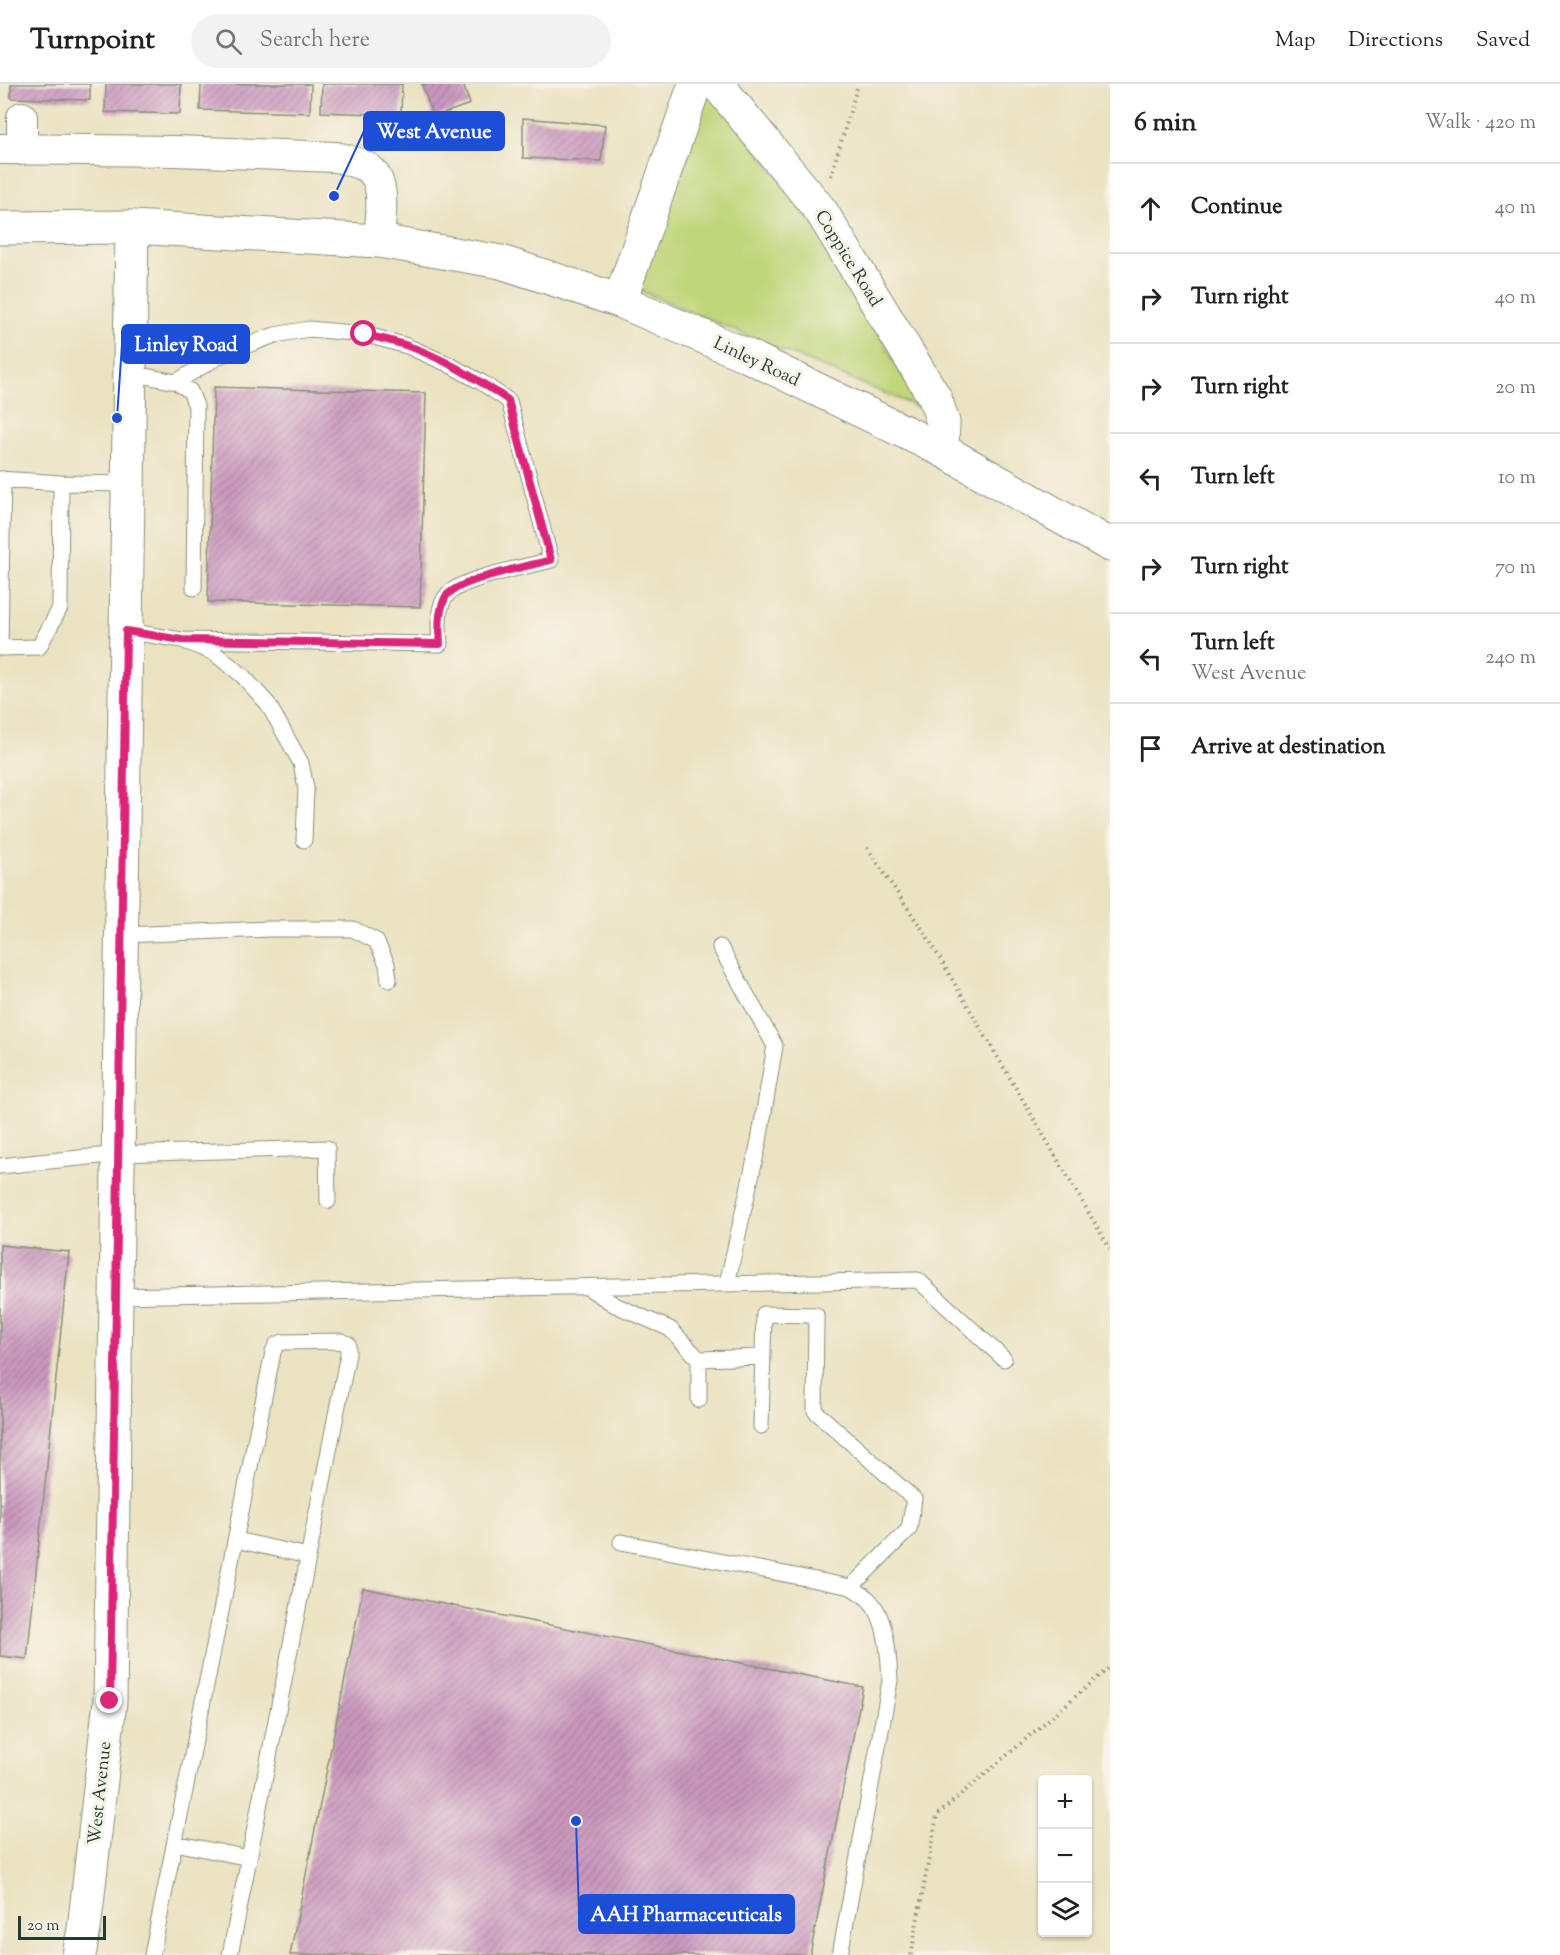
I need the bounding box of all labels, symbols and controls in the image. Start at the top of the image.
search box [191,14,611,68]
text: Turnpoint [30,21,155,61]
icon: search [212,25,245,58]
text: Search here [260,25,370,57]
text: Map [1275,26,1315,56]
text: Directions [1348,26,1443,56]
text: Saved [1476,26,1530,56]
text: 6 min [1134,105,1197,142]
text: Walk · 420 m [1425,109,1536,138]
callout: West Avenue [364,112,504,150]
text: West Avenue [376,119,492,148]
icon: ahead [1134,192,1167,225]
text: Continue [1191,192,1282,224]
text: 40 m [1495,194,1536,223]
street label: Coppice Road [807,206,887,312]
icon: right [1134,282,1167,315]
text: Turn right [1191,282,1288,314]
text: 40 m [1495,284,1536,313]
route start [350,320,376,346]
callout: Linley Road [122,325,249,363]
street label: Linley Road [709,331,804,394]
text: Linley Road [134,332,238,361]
icon: right [1134,372,1167,405]
text: Turn right [1191,372,1288,404]
text: 20 m [1495,374,1536,403]
icon: left [1134,462,1167,495]
text: Turn left [1191,462,1274,494]
text: 10 m [1498,464,1536,493]
icon: right [1134,552,1167,585]
text: Turn right [1191,552,1288,584]
text: 70 m [1495,554,1536,583]
text: Turn left [1191,628,1274,660]
icon: left [1134,642,1167,675]
text: 240 m [1485,644,1536,673]
text: West Avenue [1191,660,1306,689]
icon: arrive [1134,732,1167,765]
text: Arrive at destination [1191,732,1386,764]
route end [96,1687,122,1713]
street label: West Avenue [83,1740,119,1846]
map controls [1038,1775,1092,1937]
button: + [1038,1775,1092,1829]
button: − [1038,1829,1092,1883]
button: layers [1038,1883,1092,1937]
callout: AAH Pharmaceuticals [579,1895,794,1933]
text: AAH Pharmaceuticals [590,1902,782,1931]
scale bar [18,1913,106,1940]
text: 20 m [27,1915,60,1938]

